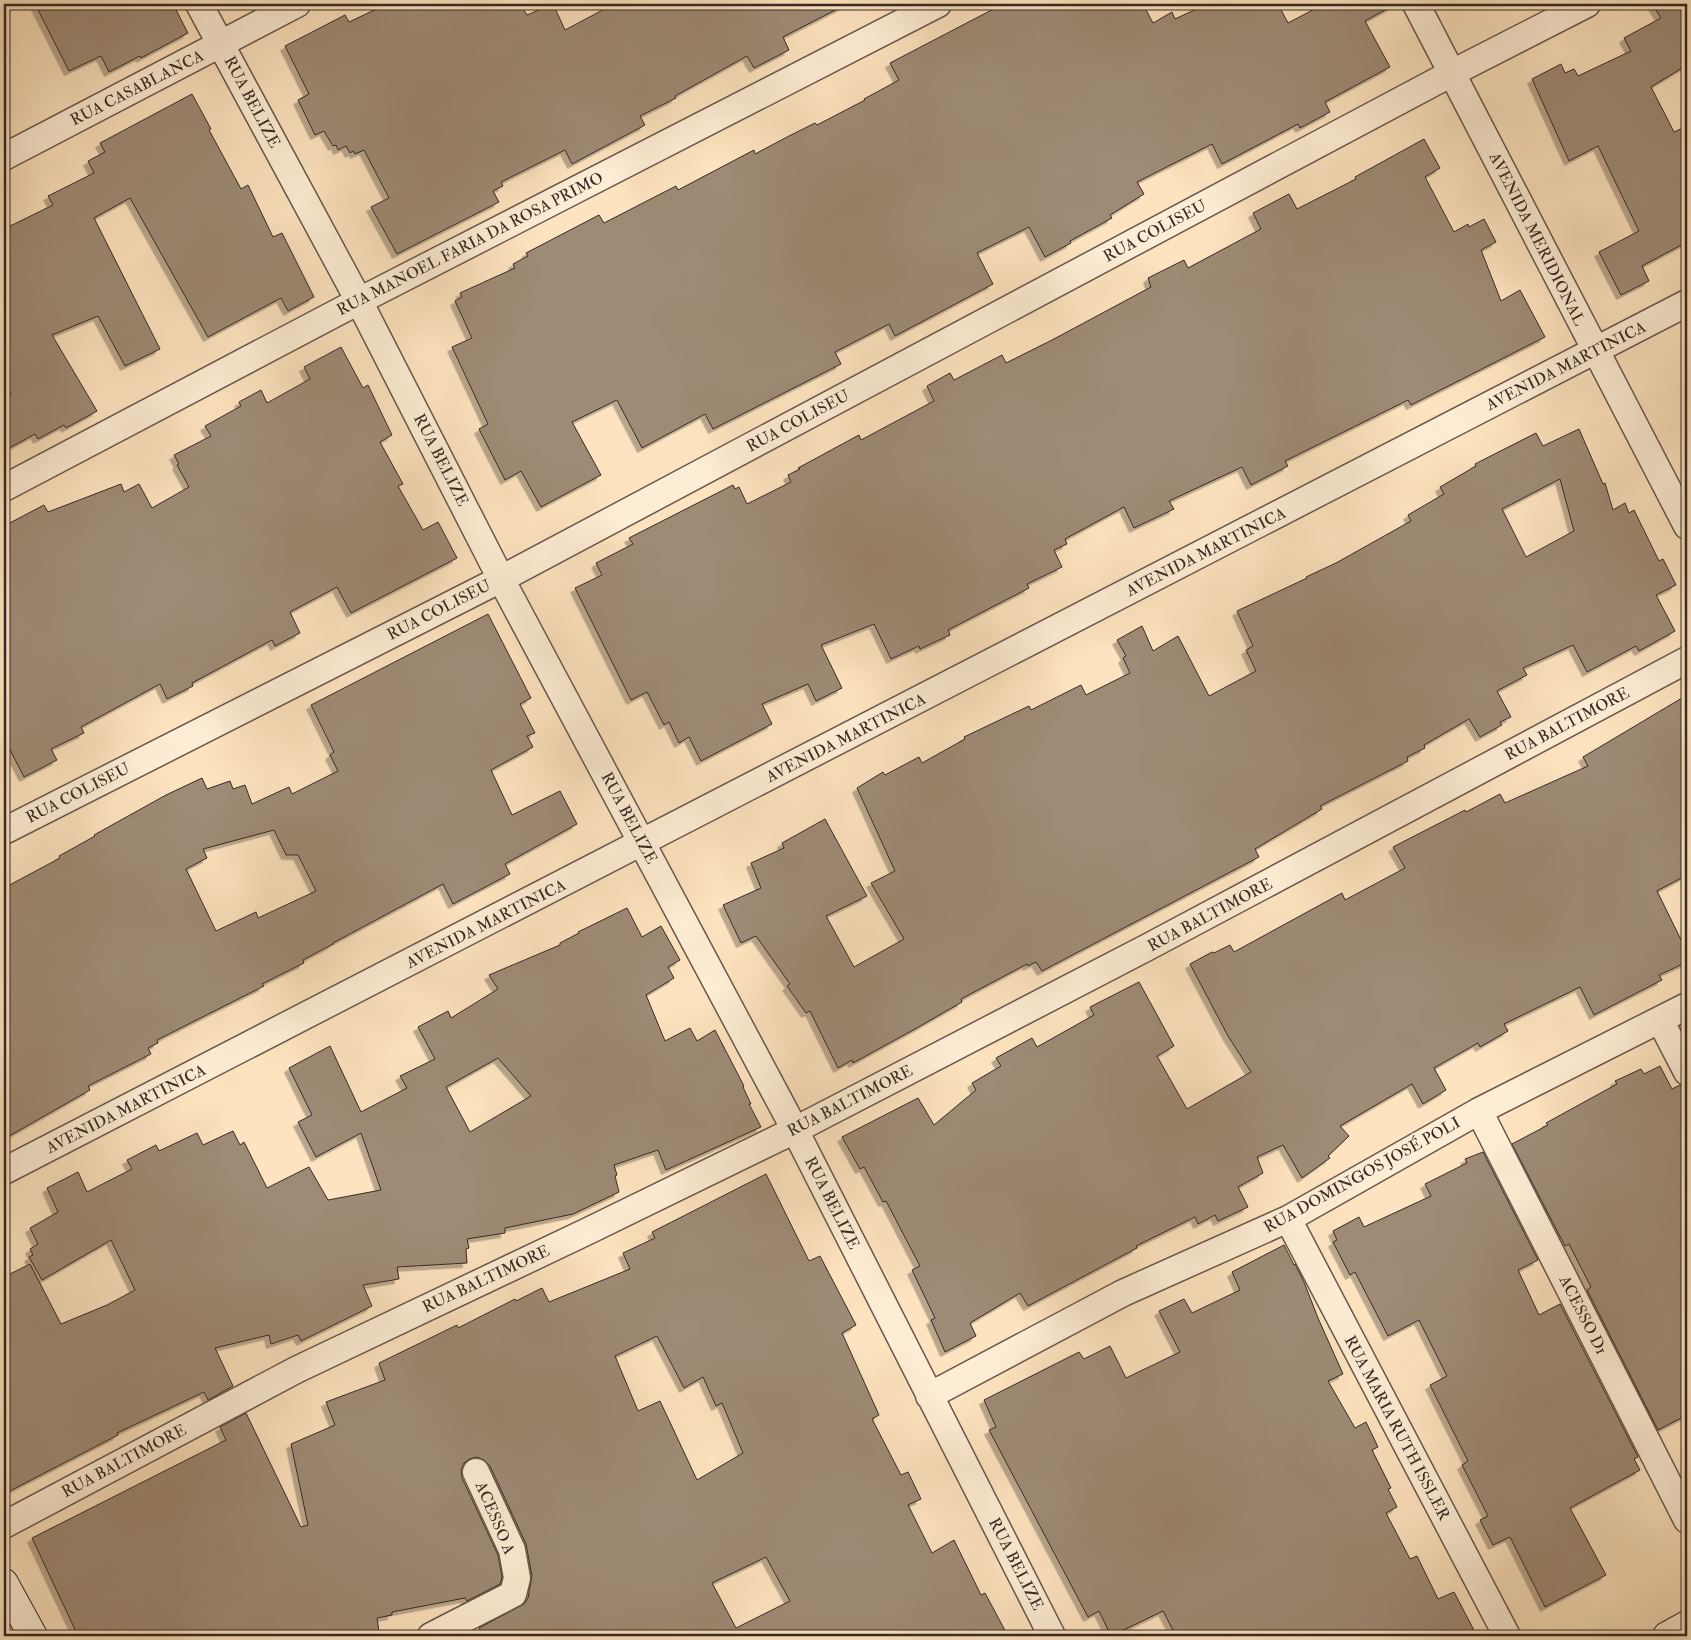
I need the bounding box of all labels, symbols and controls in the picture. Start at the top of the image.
street label: RUA CASABLANCA [67,46,207,130]
street label: RUA BELIZE [219,53,285,151]
street label: AVENIDA MERIDIONAL [1484,148,1590,329]
street label: RUA MANOEL FARIA DA ROSA PRIMO [333,168,607,320]
street label: RUA COLISEU [1100,195,1211,267]
street label: AVENIDA MARTINICA [1482,317,1649,415]
street label: RUA COLISEU [743,385,854,457]
street label: RUA BELIZE [409,410,473,510]
street label: AVENIDA MARTINICA [1122,503,1289,601]
street label: RUA COLISEU [384,575,495,645]
street label: RUA BALTIMORE [1501,683,1633,765]
street label: AVENIDA MARTINICA [762,689,929,787]
street label: RUA COLISEU [23,758,134,828]
street label: RUA BELIZE [596,769,662,867]
street label: RUA BALTIMORE [1144,874,1276,956]
street label: AVENIDA MARTINICA [402,875,569,973]
street label: AVENIDA MARTINICA [42,1060,209,1158]
street label: RUA BALTIMORE [784,1061,916,1141]
street label: RUA DOMINGOS JOSÉ POLI [1260,1112,1464,1238]
street label: RUA BELIZE [800,1153,864,1253]
street label: RUA BALTIMORE [419,1241,553,1317]
street label: ACESSO D1 [1554,1271,1611,1358]
street label: RUA MARIA RUTH ISSLER [1340,1332,1454,1524]
street label: RUA BALTIMORE [58,1420,190,1502]
street label: ACESSO A [470,1477,519,1558]
street label: RUA BELIZE [984,1514,1048,1614]

